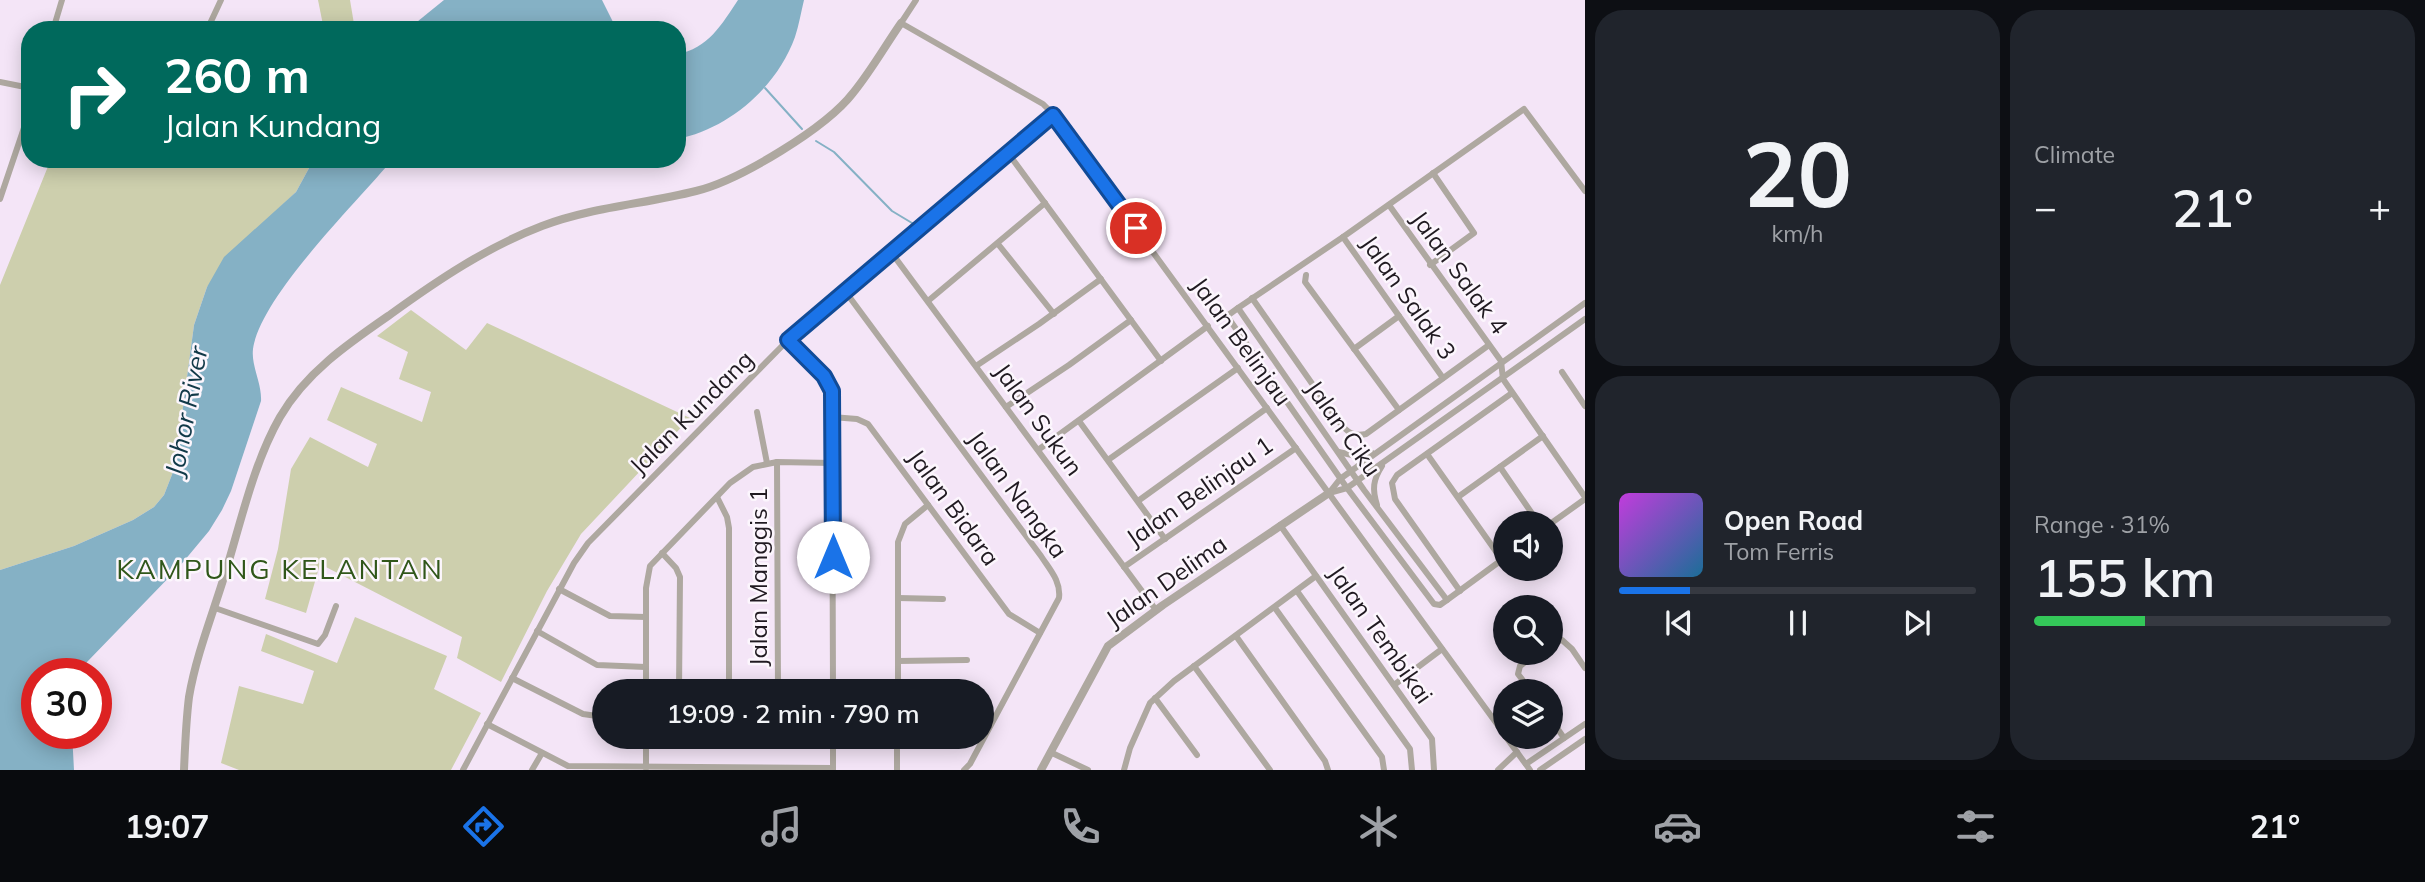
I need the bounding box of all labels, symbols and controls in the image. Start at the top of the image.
text: 260 m [164,44,310,105]
icon: right [49,49,140,140]
text: Jalan Kundang [164,105,381,145]
text: 20 [1743,116,1852,230]
text: Climate [2034,140,2115,169]
text: 21° [2172,175,2253,240]
text: − [2034,183,2057,231]
text: + [2368,183,2391,231]
pin [1106,198,1166,258]
street label: Jalan Salak 4 [1405,204,1515,340]
icon: arrive [1117,209,1155,247]
text: km/h [1771,219,1824,248]
street label: Jalan Salak 3 [1355,229,1463,365]
street label: Jalan Belinjau [1185,271,1299,411]
water label: Johor River [157,342,215,480]
street label: Jalan Kundang [623,344,759,480]
street label: Jalan Sukun [988,357,1090,481]
street label: Jalan Ciku [1300,374,1388,482]
street label: Jalan Nangka [962,424,1074,564]
street label: Jalan Belinjau 1 [1120,429,1278,553]
street label: Jalan Bidara [902,443,1006,571]
street label: Jalan Manggis 1 [743,487,773,667]
text: Open Road [1724,504,1863,537]
text: Range · 31% [2034,510,2170,539]
map controls [1493,511,1563,749]
button: sound [1493,511,1563,581]
position arrow [796,520,870,594]
street label: Jalan Delima [1100,528,1232,634]
text: Tom Ferris [1724,537,1834,566]
text: 155 km [2034,545,2215,610]
district label: KAMPUNG KELANTAN [116,551,444,586]
street label: Jalan Tembikai [1322,559,1440,709]
button: search [1493,595,1563,665]
icon: previous [1660,604,1698,642]
icon: pause [1779,604,1817,642]
icon: next [1898,604,1936,642]
speed limit sign: 30 [21,658,112,749]
button: layers [1493,679,1563,749]
text: 19:09 · 2 min · 790 m [666,697,920,730]
icon: directions [459,802,508,851]
icon: music [757,802,806,851]
icon: phone [1056,802,1105,851]
icon: climate [1354,802,1403,851]
icon: car [1653,802,1702,851]
icon: filters [1951,802,2000,851]
text: 19:07 [125,806,209,846]
text: 21° [2250,806,2300,846]

